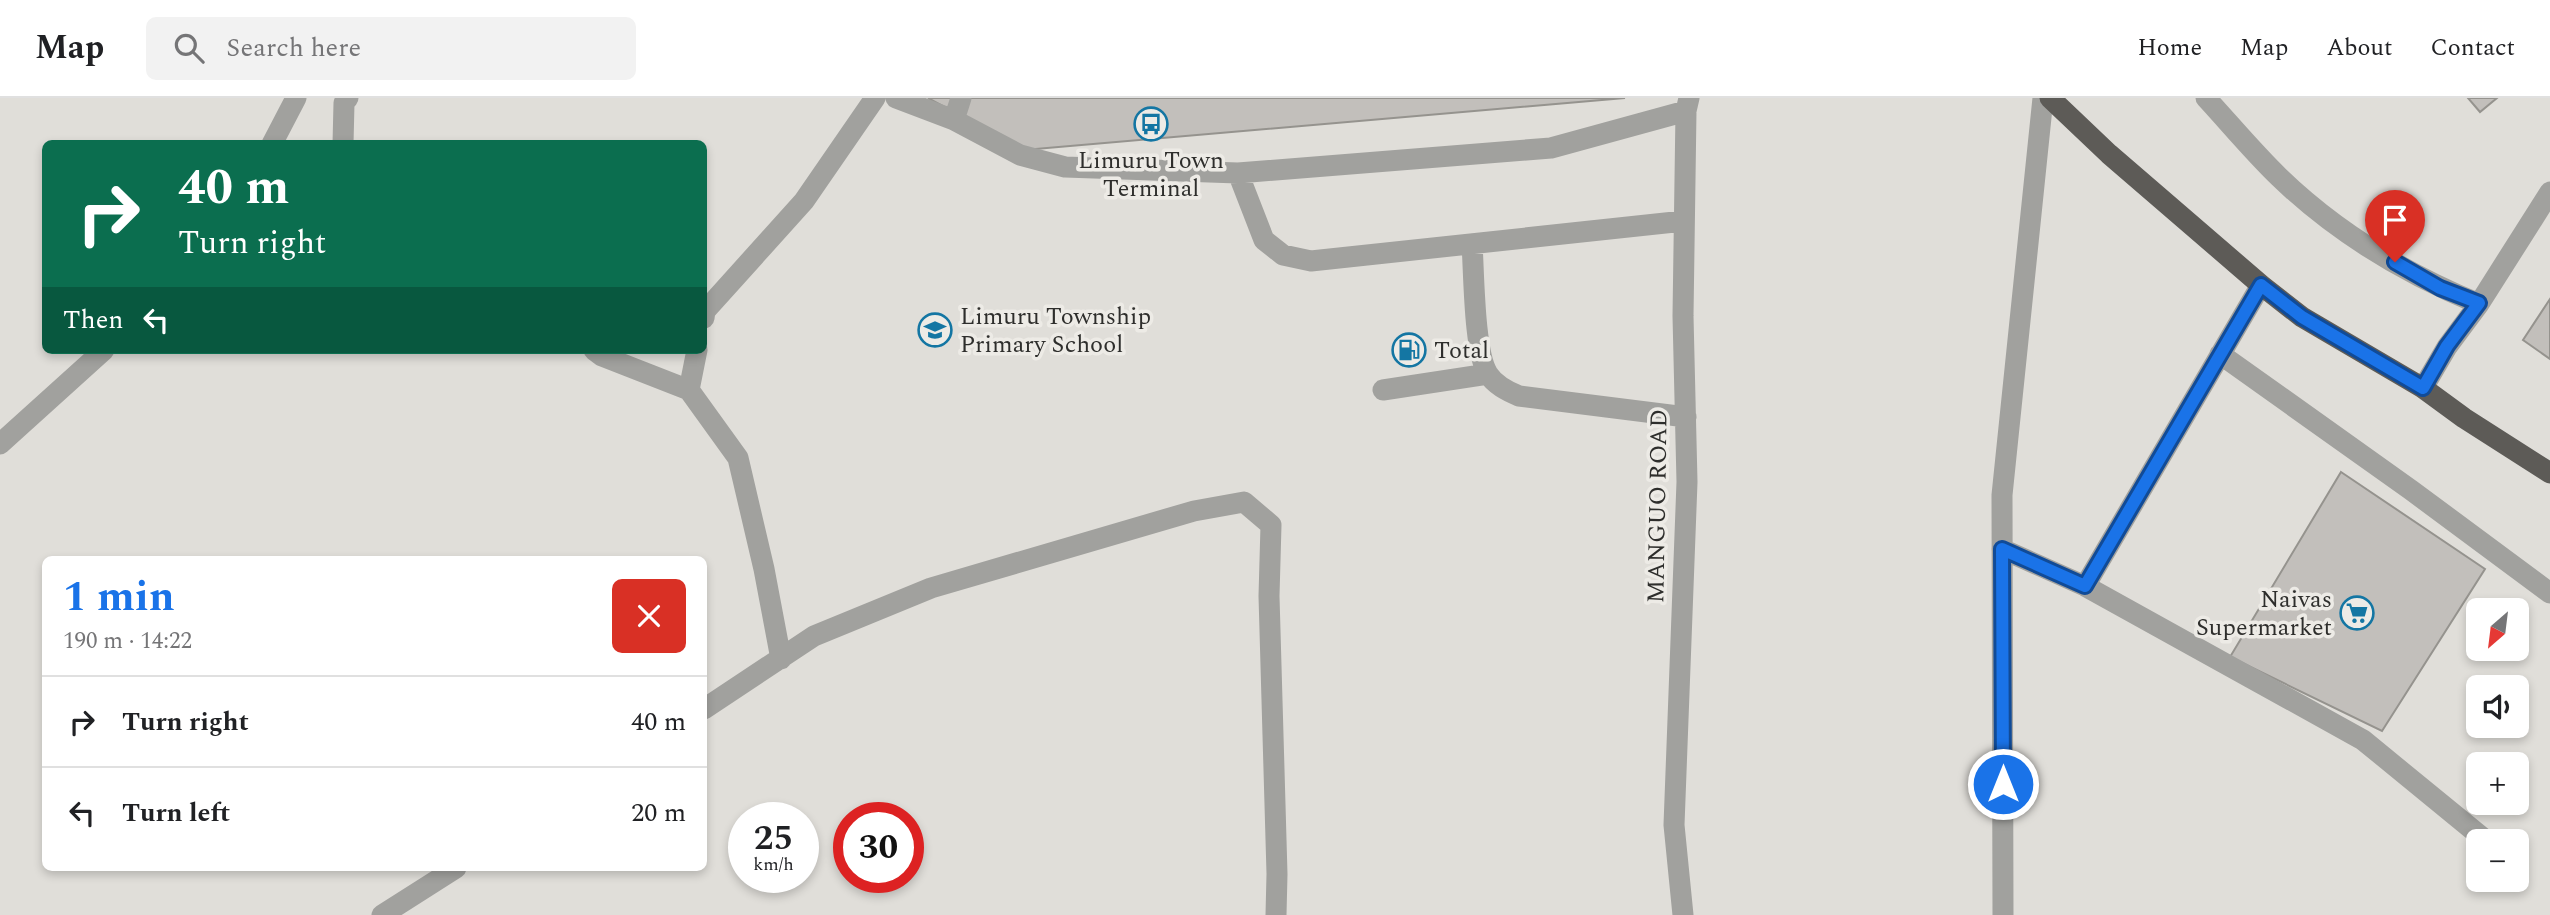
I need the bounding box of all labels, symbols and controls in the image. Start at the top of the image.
search box [146,17,636,80]
text: Map [35,23,104,73]
text: Search here [226,28,361,68]
icon: search [170,29,208,67]
text: Home [2137,30,2202,66]
text: Map [2240,30,2288,66]
text: About [2326,30,2392,66]
text: Contact [2430,30,2515,66]
bus stop icon: Limuru Town Terminal [1132,105,1170,143]
place label: Limuru Town Terminal [1078,143,1224,207]
text: 40 m [178,151,289,226]
icon: right [63,168,154,259]
pin [2365,190,2425,262]
icon: arrive [2376,201,2414,239]
text: Turn right [178,219,326,268]
place label: Limuru Township Primary School [960,299,1151,363]
text: Then [63,300,123,340]
icon: left [137,301,175,339]
school or university icon: Limuru Township Primary School [916,311,954,349]
fuel station icon: Total [1390,331,1428,369]
place label: Total [1434,333,1489,369]
street label: MANGUO ROAD [1638,409,1678,603]
text: 1 min [63,566,175,629]
button: close [612,579,686,653]
place label: Naivas Supermarket [2196,582,2332,646]
supermarket icon: Naivas Supermarket [2338,594,2376,632]
north arrow [2466,598,2529,662]
map controls [2466,598,2529,892]
text: 190 m · 14:22 [63,624,192,659]
button: sound [2466,675,2529,738]
text: Turn right [122,702,249,742]
text: 40 m [631,702,686,742]
icon: right [63,703,101,741]
position arrow [1966,747,2040,821]
button: + [2466,752,2529,815]
text: Turn left [122,793,230,833]
text: 20 m [631,793,686,833]
icon: left [63,794,101,832]
speed limit sign: 30 [833,802,924,893]
text: 25 [754,812,793,865]
button: − [2466,829,2529,892]
text: km/h [753,851,794,878]

